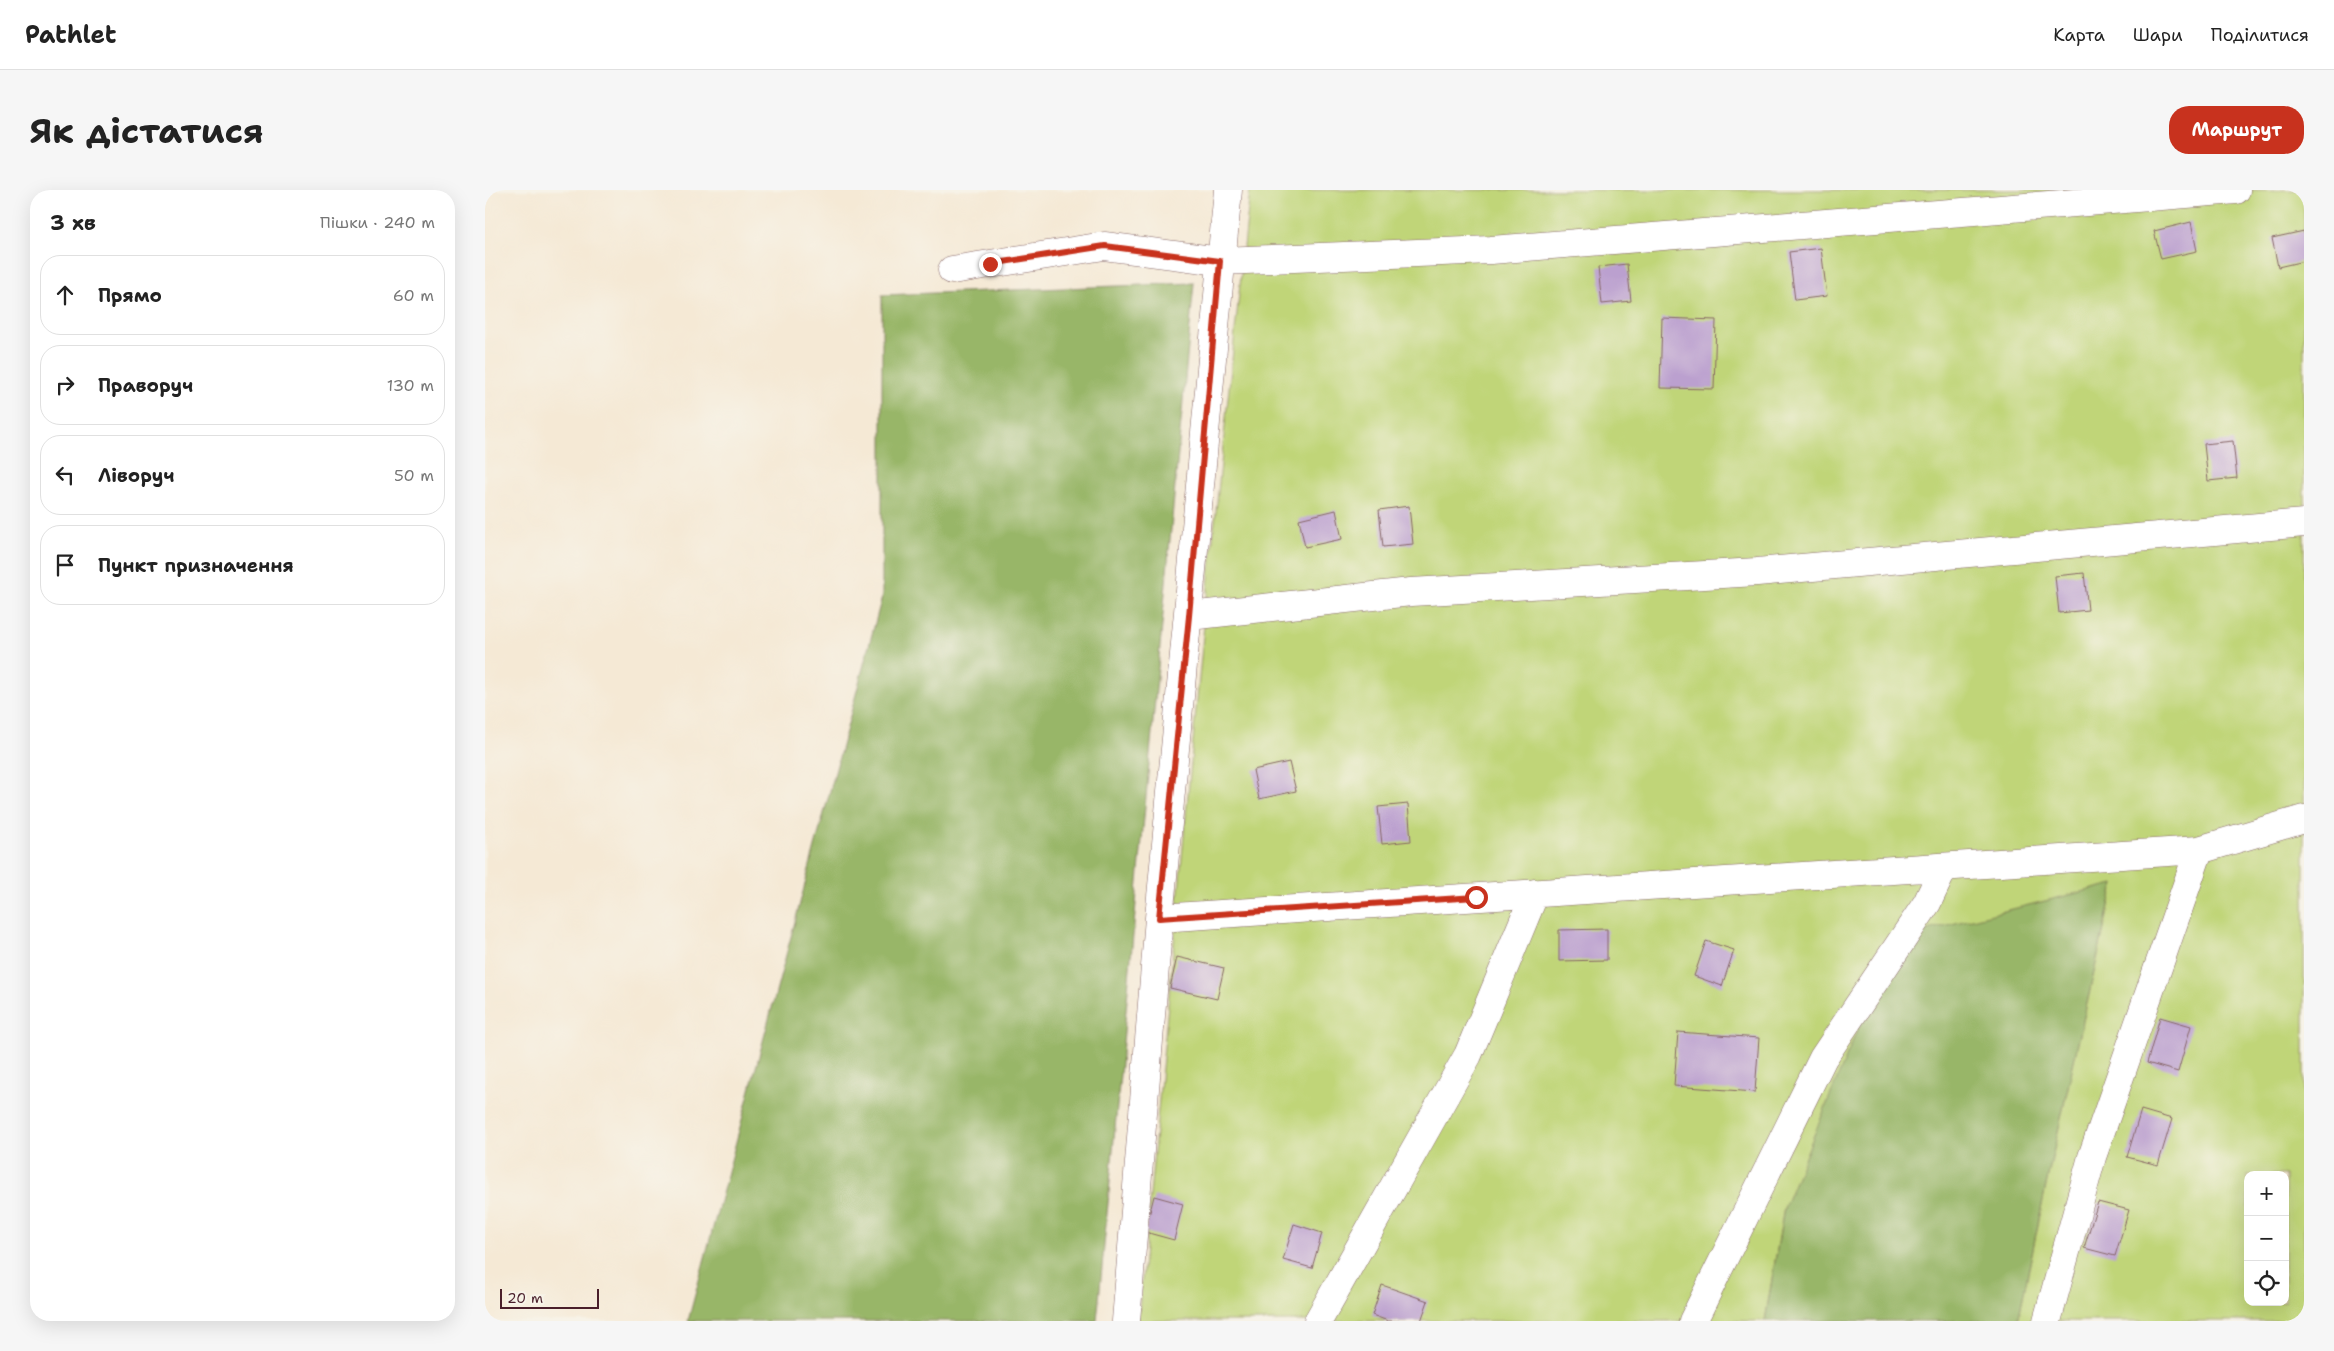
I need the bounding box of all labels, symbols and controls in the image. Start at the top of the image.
text: Pathlet [25,19,116,51]
text: Карта [2053,23,2105,47]
text: Шари [2133,23,2183,47]
text: Поділитися [2211,23,2309,47]
button: Маршрут [2169,106,2304,154]
text: Як дістатися [30,107,264,154]
text: 3 хв [50,209,96,237]
text: Пішки · 240 m [320,212,435,233]
route end [979,253,1002,276]
icon: ahead [51,281,79,309]
text: Прямо [98,283,162,308]
text: 60 m [393,285,434,306]
icon: right [51,371,79,399]
text: Праворуч [98,373,193,398]
text: 130 m [387,375,434,396]
icon: left [51,461,79,489]
text: Ліворуч [98,463,174,488]
text: 50 m [394,465,434,486]
icon: arrive [51,551,79,579]
text: Пункт призначення [98,553,294,578]
route start [1465,886,1488,909]
map controls [2244,1171,2289,1306]
button: + [2244,1171,2289,1216]
button: − [2244,1216,2289,1261]
button: locate [2244,1261,2289,1306]
scale bar [500,1286,599,1309]
text: 20 m [507,1289,543,1307]

